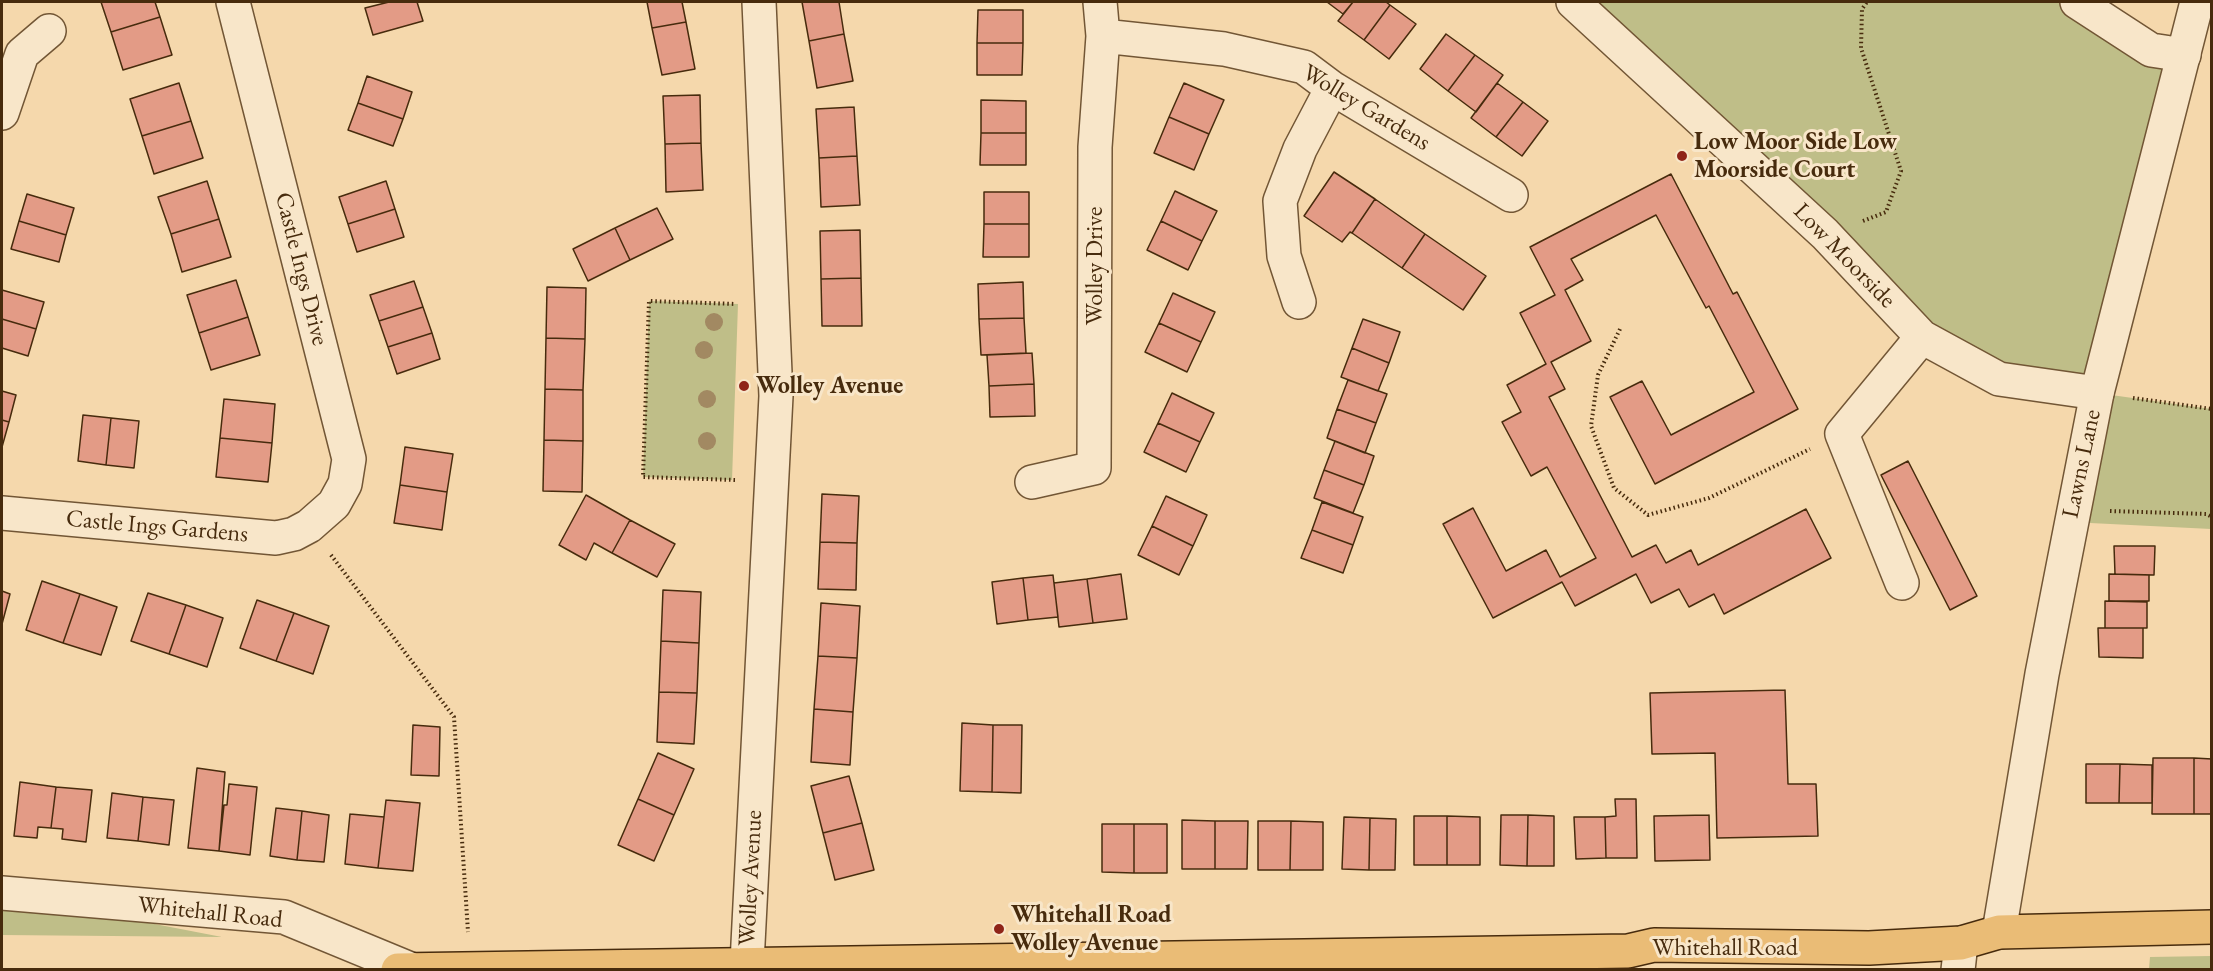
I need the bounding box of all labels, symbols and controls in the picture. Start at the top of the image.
street label: Wolley Gardens [1297,58,1435,158]
place label: Low Moor Side Low Moorside Court [1694,128,1897,184]
marker: Low Moor Side Low Moorside Court [1675,149,1689,163]
street label: Castle Ings Drive [268,189,334,349]
street label: Low Moorside [1787,198,1901,314]
street label: Wolley Drive [1081,207,1109,325]
place label: Wolley Avenue [756,372,903,400]
marker: Wolley Avenue [737,379,751,393]
street label: Lawns Lane [2056,407,2108,521]
street label: Castle Ings Gardens [65,505,249,549]
street label: Wolley Avenue [733,809,769,947]
street label: Whitehall Road [136,891,284,935]
place label: Whitehall Road Wolley Avenue [1011,901,1172,957]
marker: Whitehall Road Wolley Avenue [992,922,1006,936]
street label: Whitehall Road [1652,934,1798,962]

